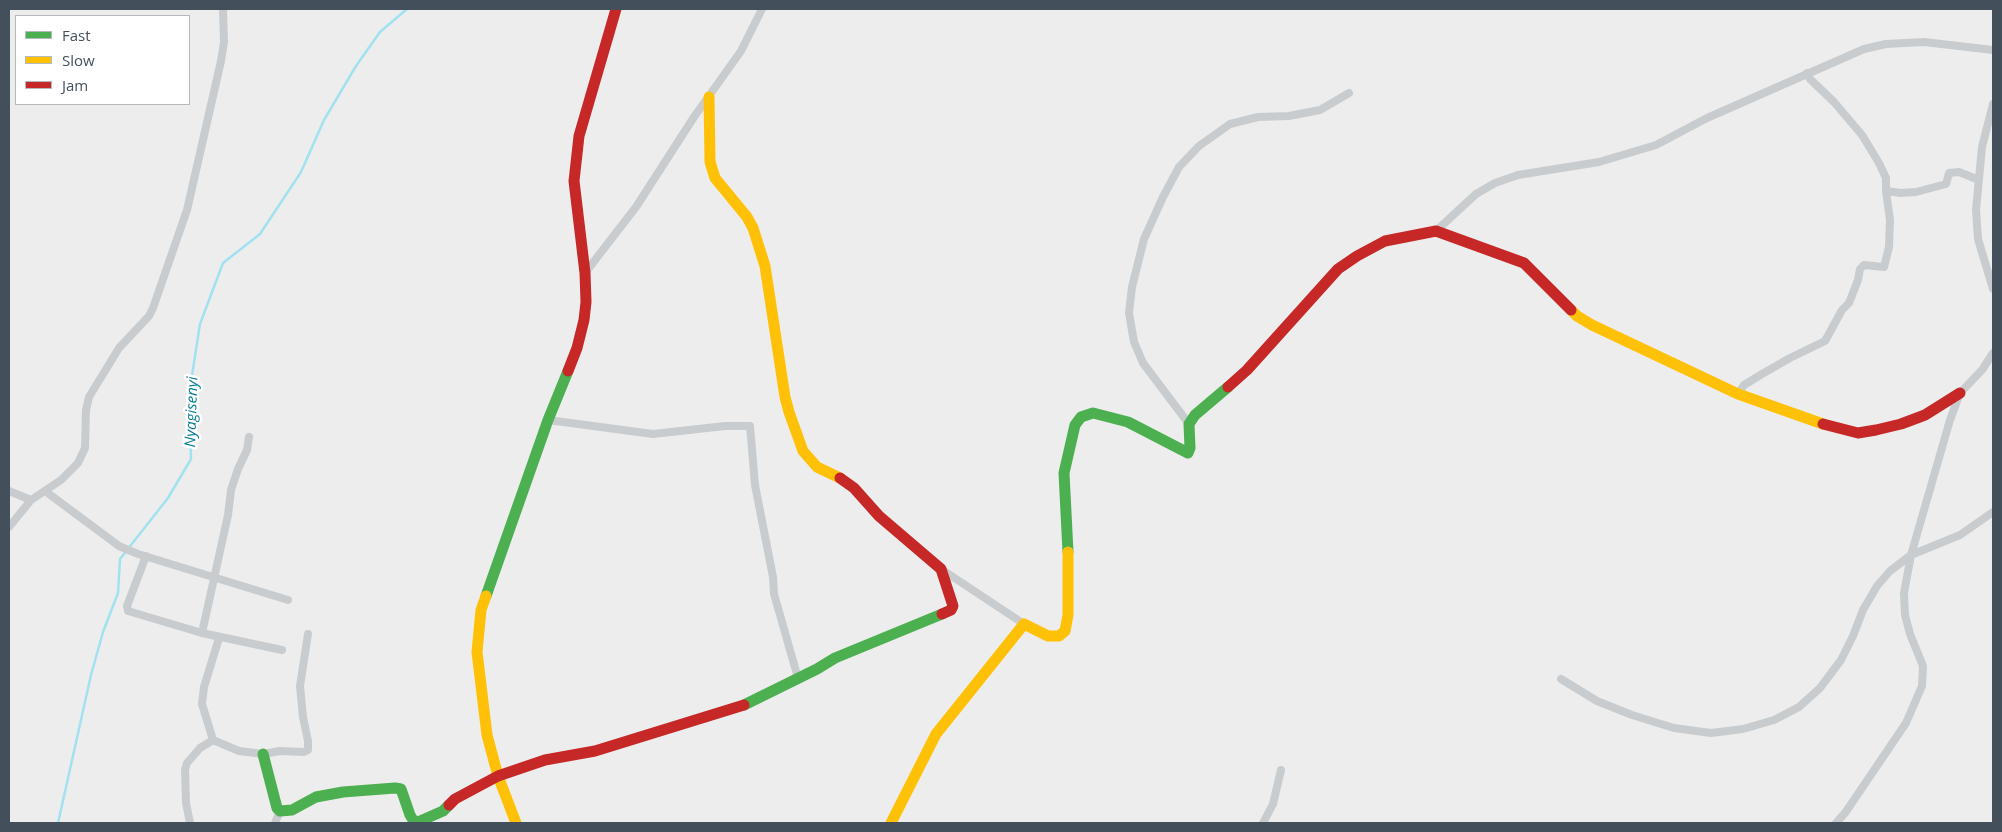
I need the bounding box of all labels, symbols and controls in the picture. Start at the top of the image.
legend [15,15,190,105]
text: Fast [62,25,91,45]
text: Slow [62,50,95,70]
text: Jam [62,75,88,95]
water label: Nyagisenyi [182,376,202,448]

